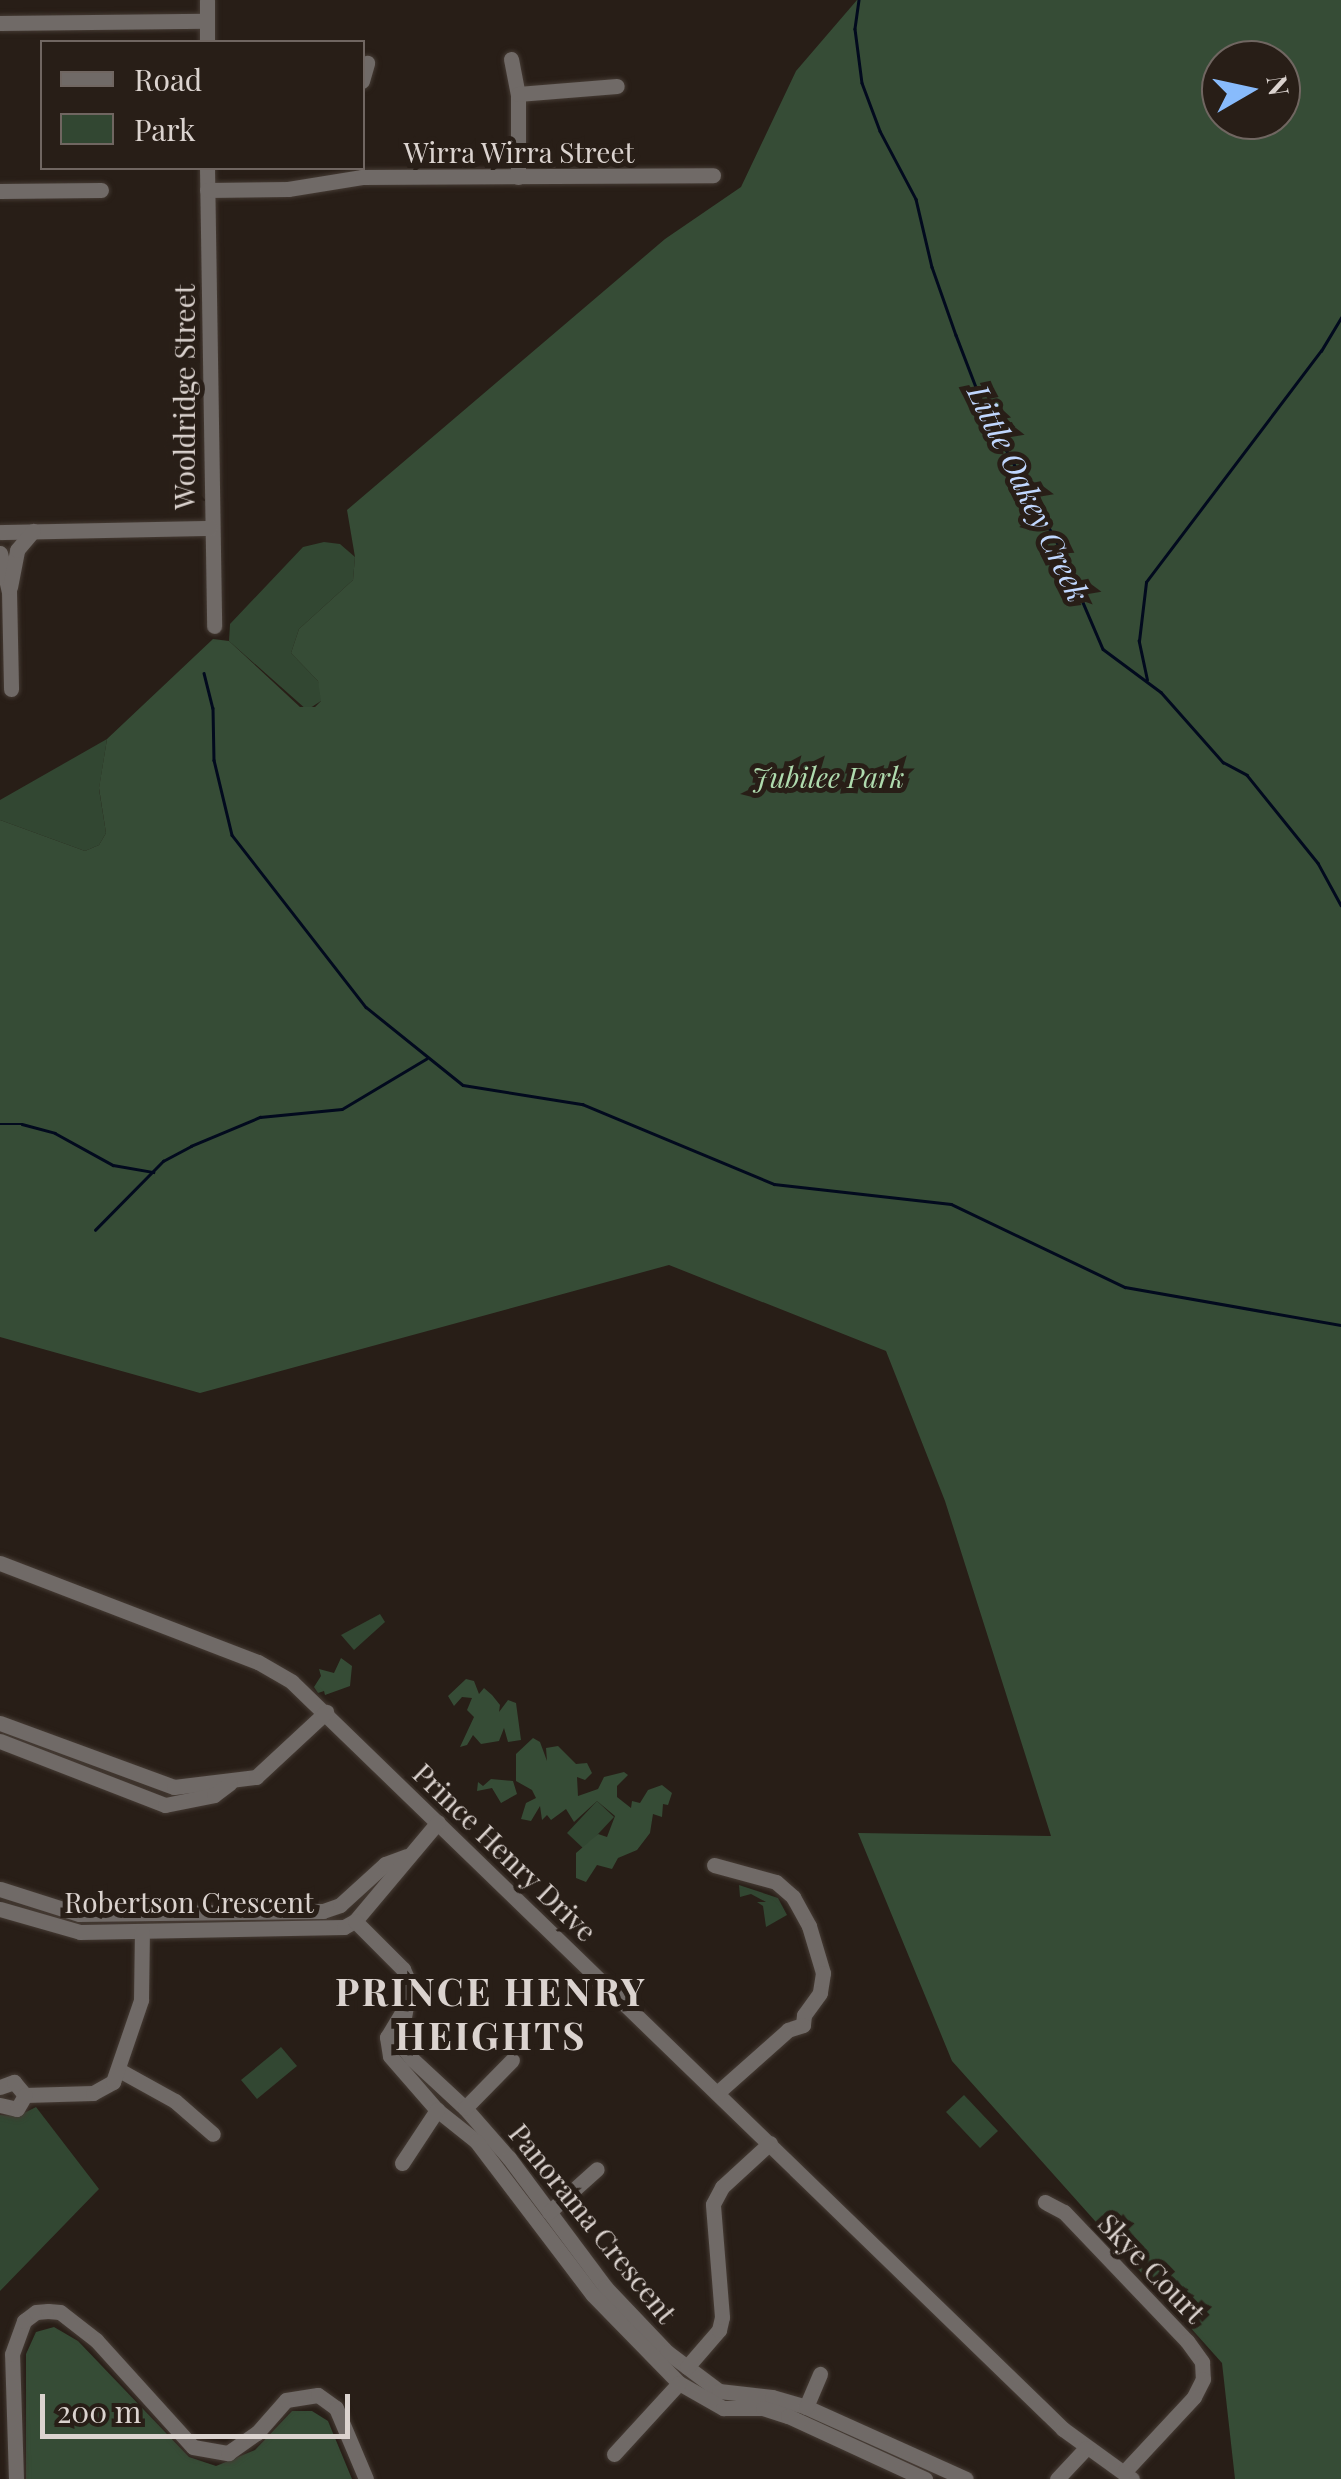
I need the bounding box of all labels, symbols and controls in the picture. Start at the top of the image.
legend [40,40,365,170]
north arrow [1201,40,1301,140]
text: Road [134,59,202,99]
text: N [1259,73,1299,98]
text: Park [134,109,196,149]
street label: Wirra Wirra Street [403,135,635,169]
street label: Wooldridge Street [167,284,201,510]
water label: Little Oakey Creek [961,379,1097,607]
park label: Jubilee Park [752,760,904,794]
street label: Prince Henry Drive [406,1756,604,1948]
street label: Robertson Crescent [64,1885,314,1919]
district label: PRINCE HENRY HEIGHTS [335,1968,647,2058]
street label: Panorama Crescent [502,2117,684,2329]
street label: Skye Court [1092,2206,1212,2330]
scale bar [45,2374,355,2436]
text: 200 m [57,2391,141,2431]

